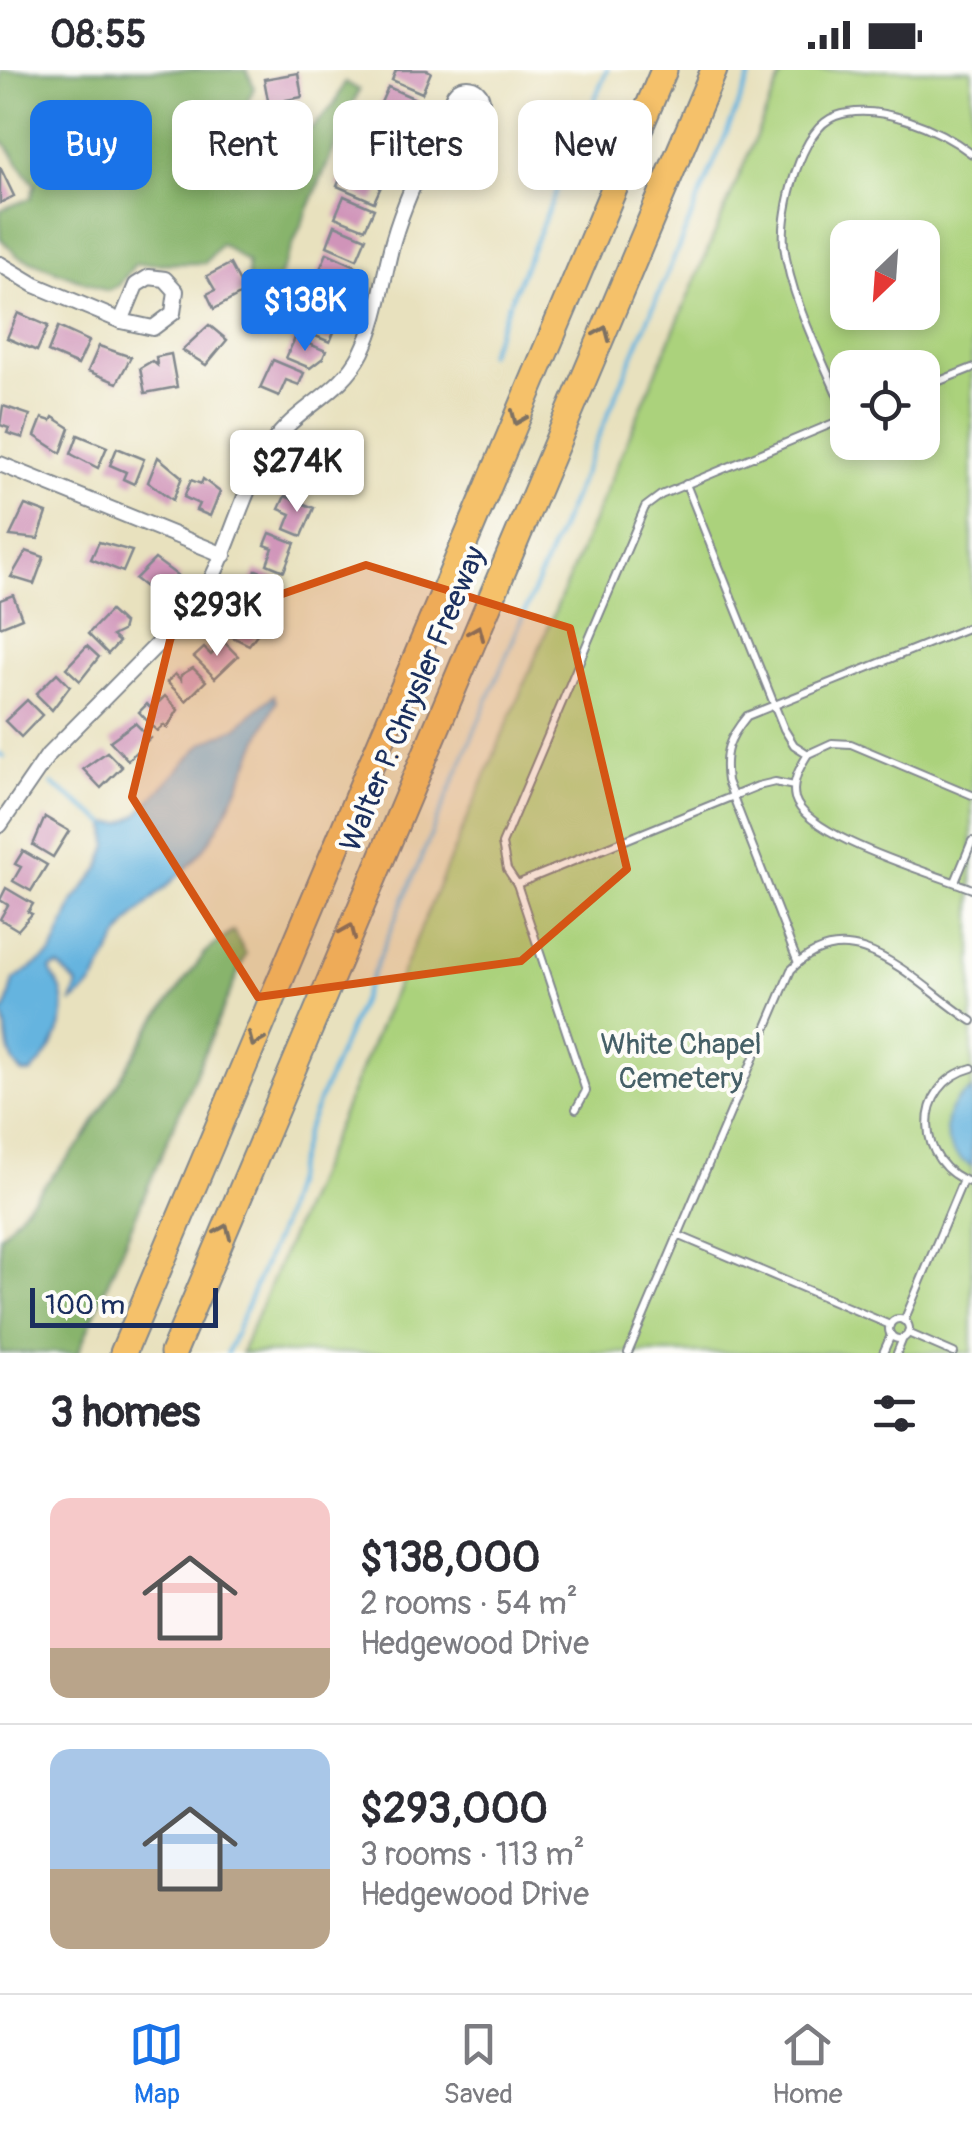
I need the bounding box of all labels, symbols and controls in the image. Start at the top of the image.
text: 08:55 [50,11,146,59]
chip: Buy [30,100,152,190]
chip: Rent [172,100,313,190]
chip: Filters [333,100,498,190]
chip: New [518,100,652,190]
north arrow [830,220,940,330]
map controls [830,220,940,460]
pin: $138K [235,269,375,354]
text: $138K [263,281,347,321]
one-way arrow [591,325,611,343]
button: locate [830,350,940,460]
one-way arrow [509,408,529,426]
pin: $274K [227,430,367,515]
text: $274K [252,442,342,482]
street label: Walter P. Chrysler Freeway [332,541,494,857]
pin: $293K [147,574,287,659]
text: $293K [173,586,261,626]
one-way arrow [465,624,485,642]
one-way arrow [338,923,358,941]
park label: White Chapel Cemetery [600,1026,762,1097]
one-way arrow [247,1030,267,1048]
one-way arrow [212,1223,232,1241]
scale bar [30,1283,218,1328]
text: 100 m [45,1288,125,1323]
icon: filters [867,1386,922,1441]
text: 3 homes [50,1387,200,1439]
text: $138,000 [360,1532,541,1584]
icon: home [130,1538,250,1658]
text: 2 rooms · 54 m² [360,1584,578,1624]
text: Hedgewood Drive [360,1624,589,1664]
text: $293,000 [360,1783,548,1835]
icon: home [130,1789,250,1909]
text: 3 rooms · 113 m² [360,1835,585,1875]
text: Hedgewood Drive [360,1875,589,1915]
tab: Map [129,2017,184,2112]
tab: Saved [443,2017,513,2112]
tab: Home [772,2017,842,2112]

